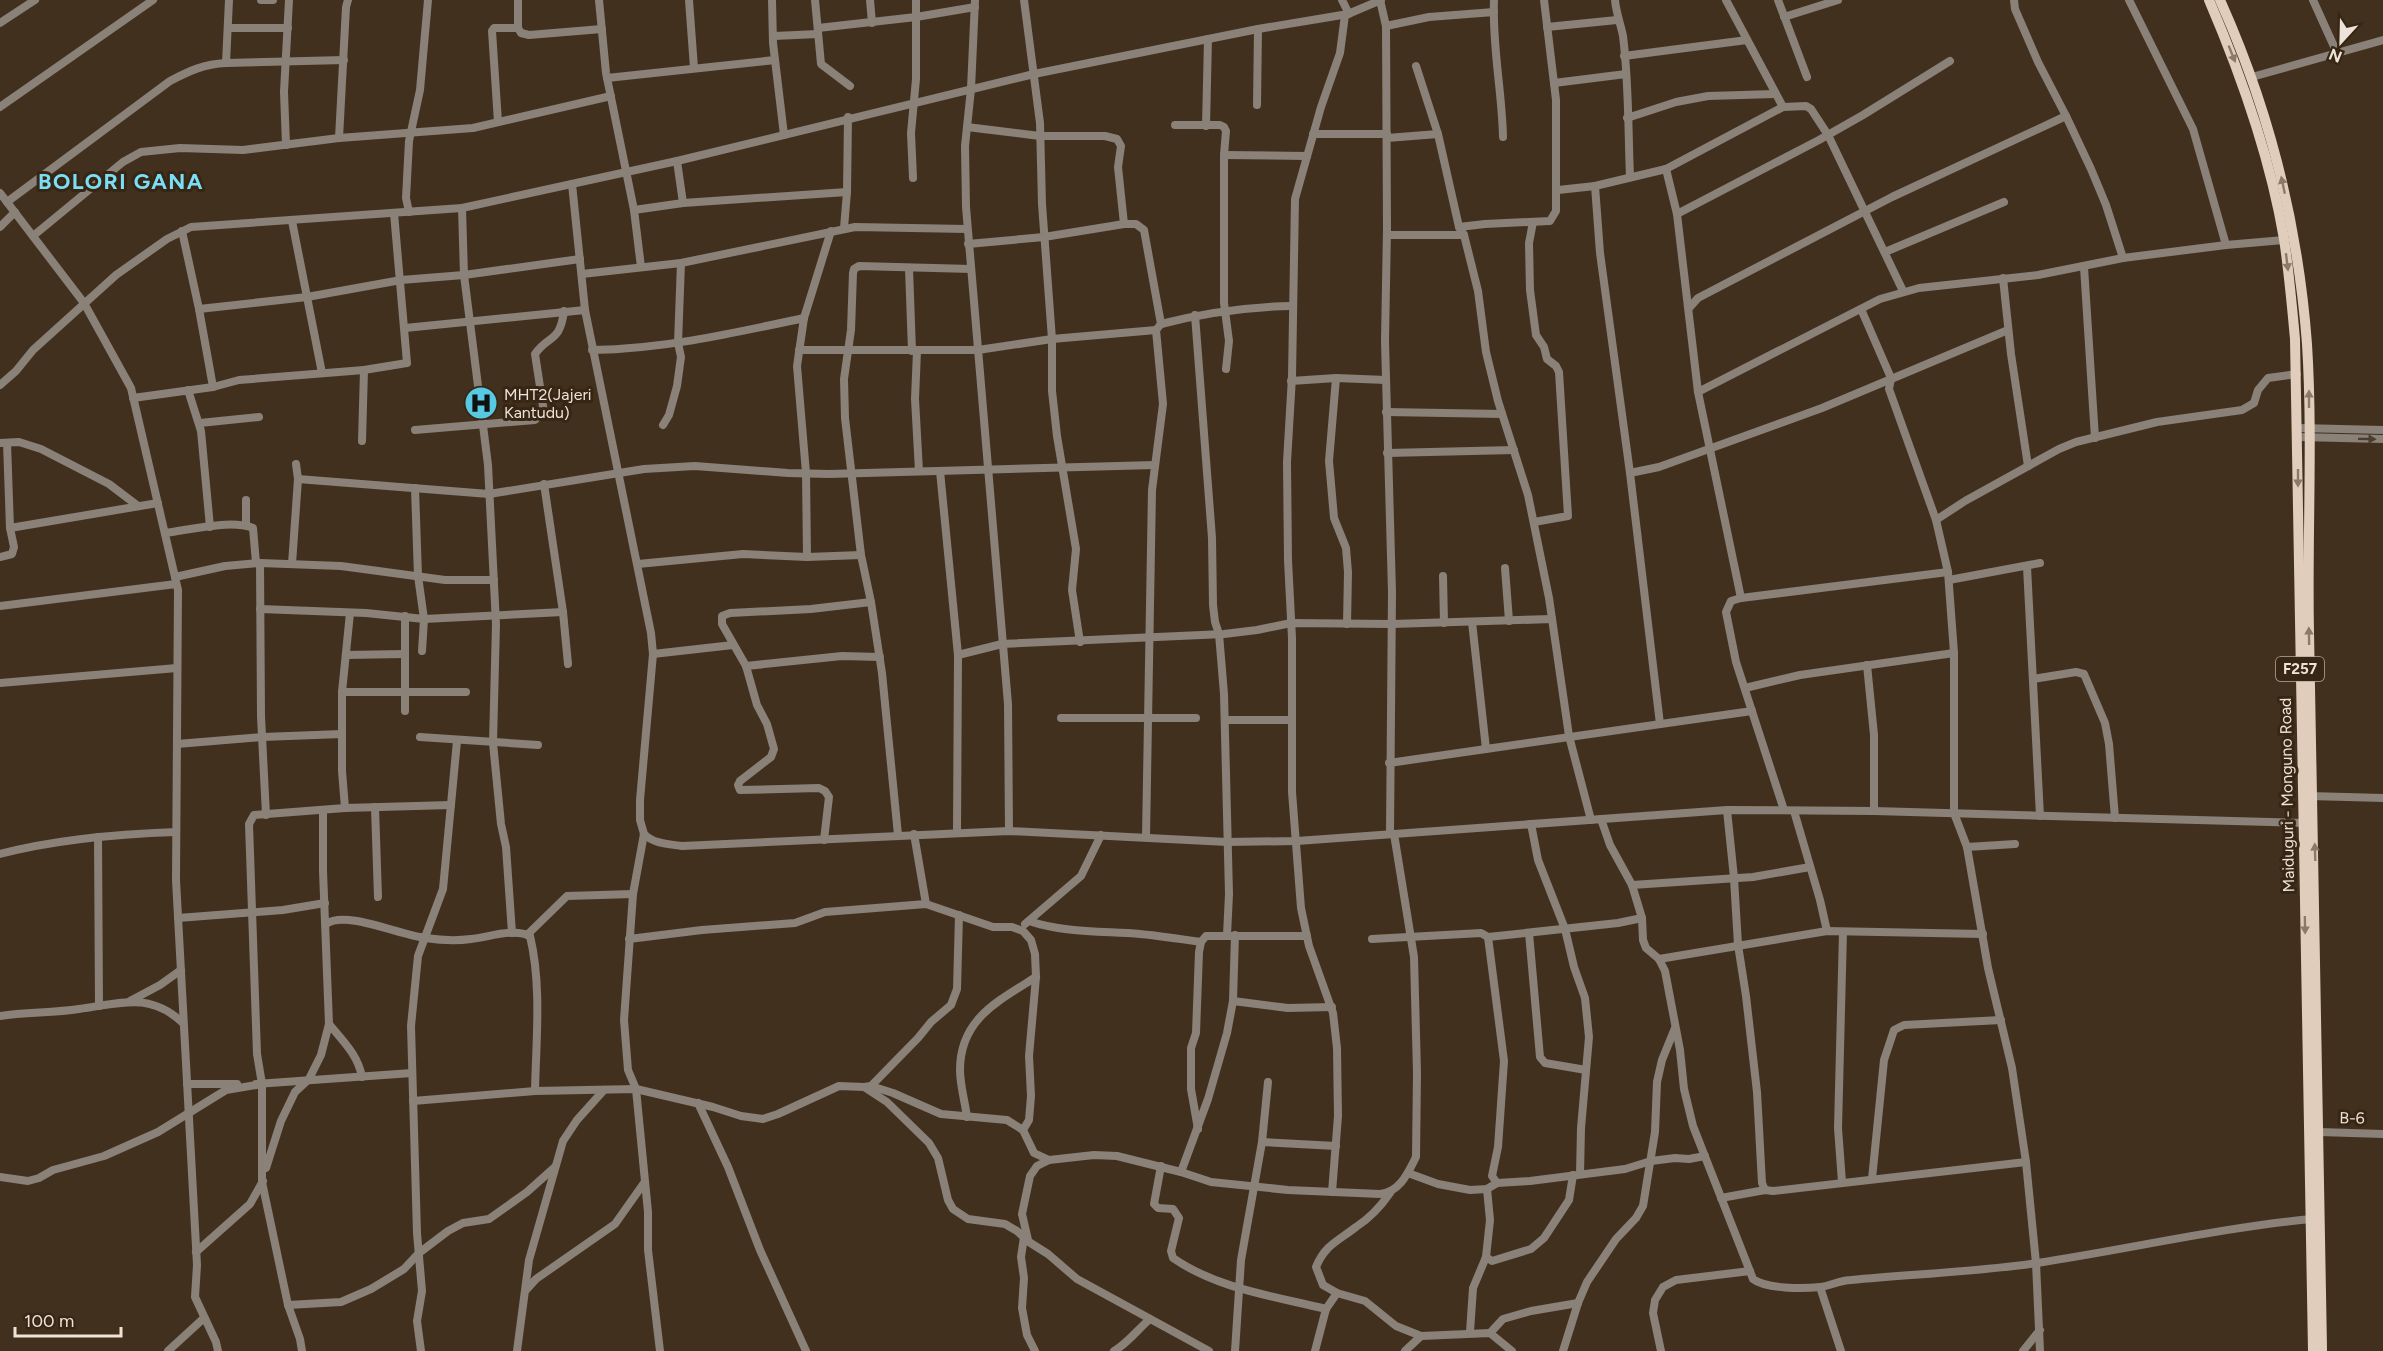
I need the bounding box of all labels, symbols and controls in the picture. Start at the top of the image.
north arrow [2311,12,2371,72]
text: N [2326,44,2345,67]
one-way arrow [2227,45,2237,63]
district label: BOLORI GANA [38,168,204,195]
one-way arrow [2278,175,2287,194]
one-way arrow [2282,253,2291,272]
hospital icon: MHT2(Jajeri Kantudu) [463,385,499,421]
place label: MHT2(Jajeri Kantudu) [504,385,592,422]
one-way arrow [2304,389,2314,408]
one-way arrow [2357,434,2376,444]
one-way arrow [2293,468,2303,487]
one-way arrow [2305,626,2314,645]
road number: F257 [2276,657,2324,681]
street label: Maiduguri - Monguno Road [2276,697,2298,893]
one-way arrow [2310,842,2320,861]
one-way arrow [2300,915,2310,934]
street label: B-6 [2339,1108,2365,1128]
scale bar [15,1300,122,1338]
text: 100 m [24,1310,74,1332]

